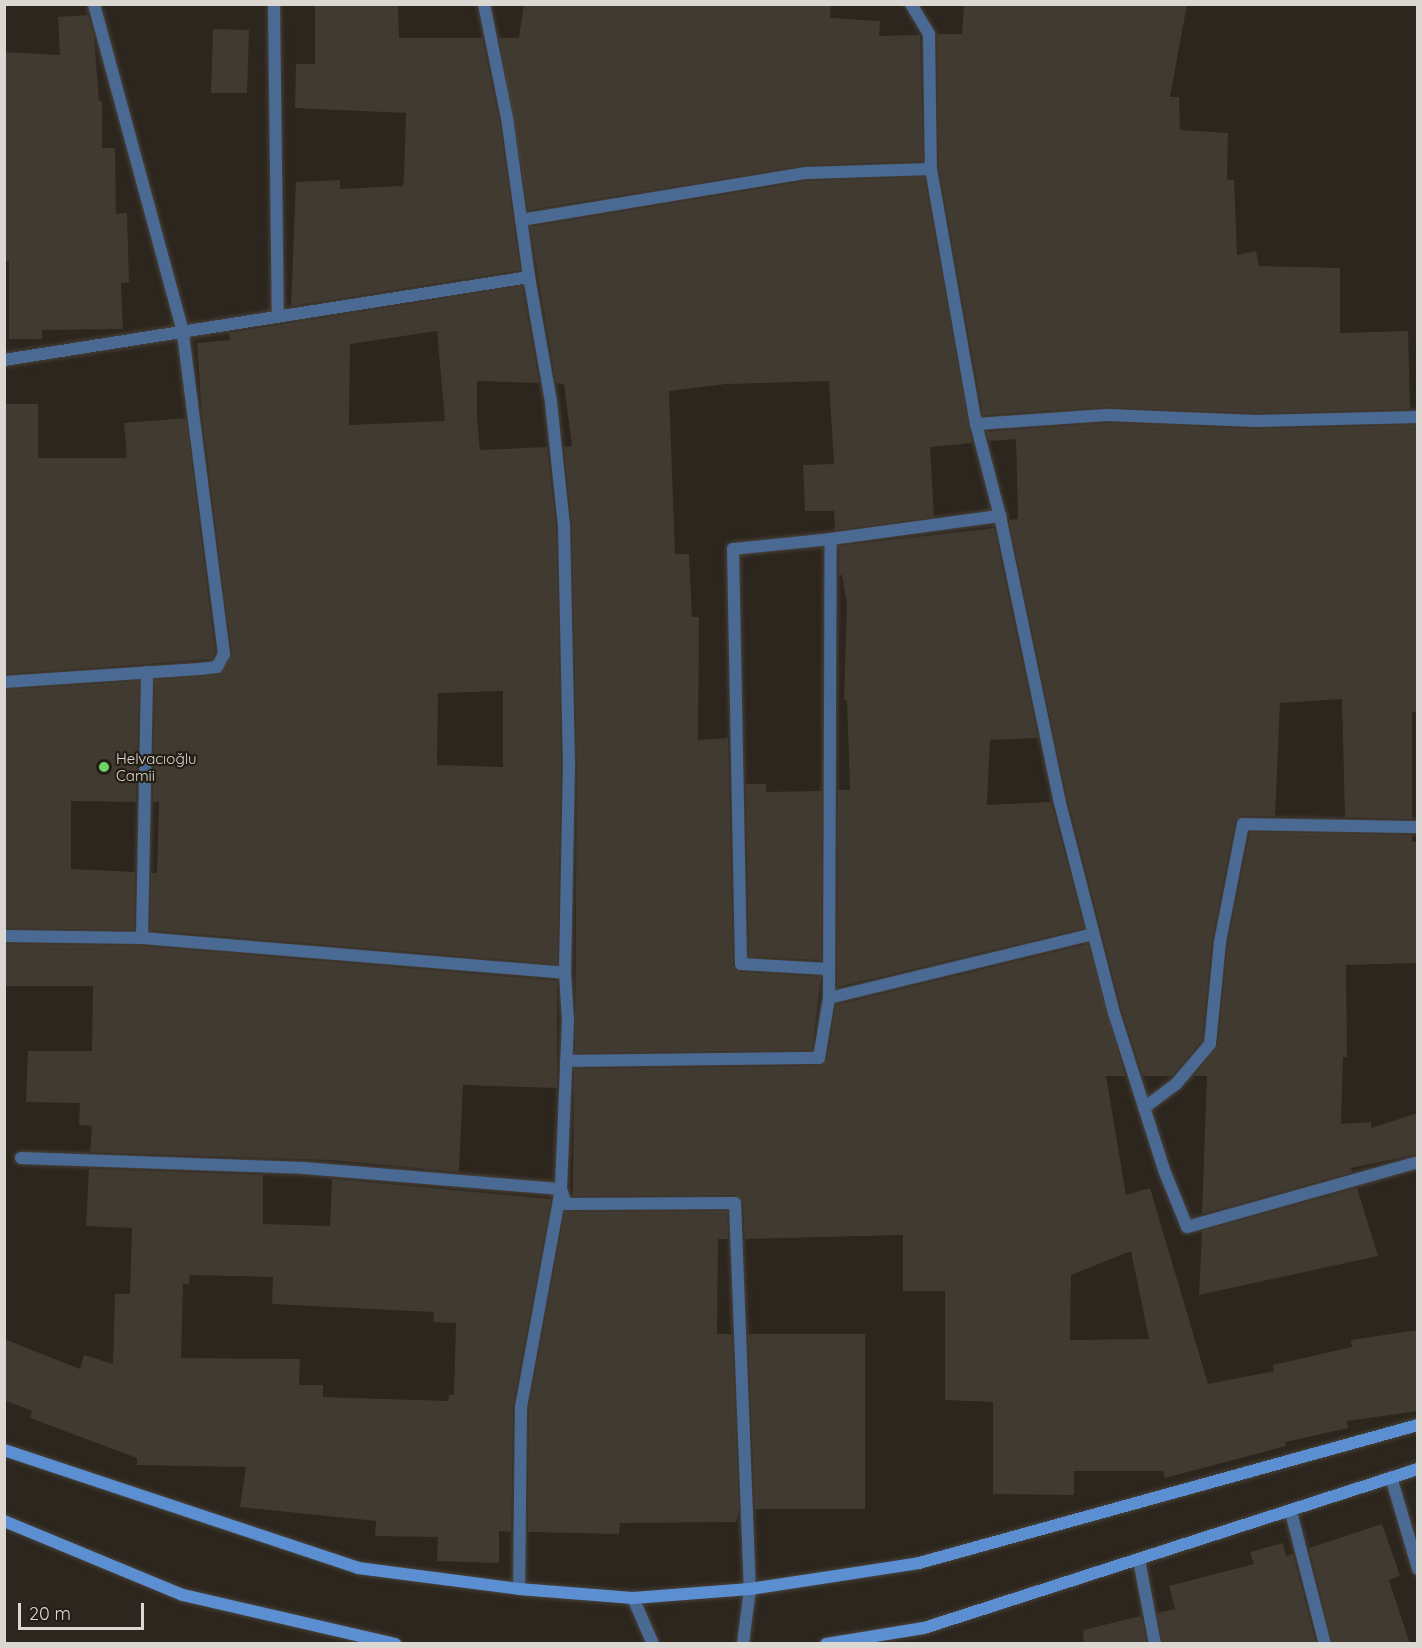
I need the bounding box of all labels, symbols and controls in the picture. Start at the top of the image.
place label: Helvacıoğlu Camii [116,749,197,784]
marker: Helvacıoğlu Camii [97,760,111,774]
scale bar [21,1591,147,1629]
text: 20 m [29,1602,71,1625]

